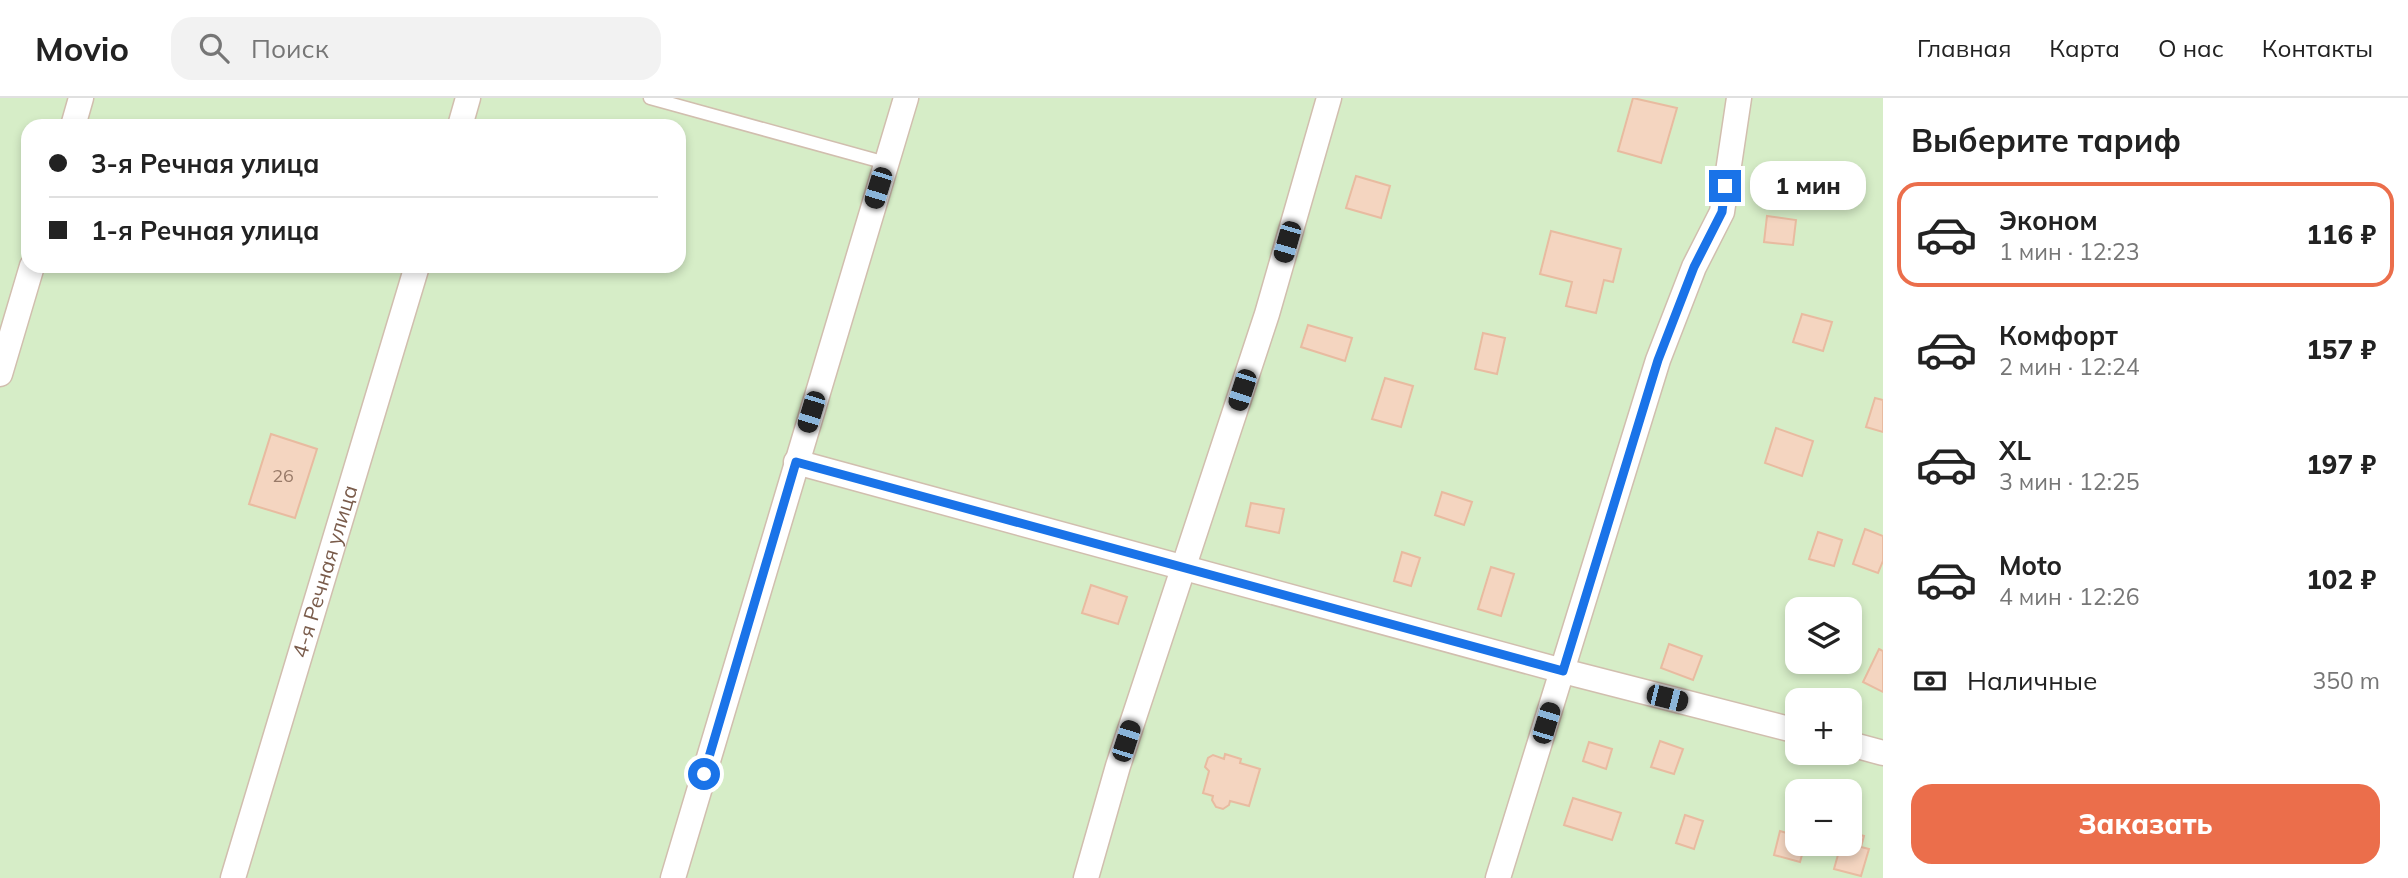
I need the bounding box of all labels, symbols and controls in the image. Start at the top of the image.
search box [171,17,661,80]
text: Movio [35,28,129,69]
icon: search [195,29,233,67]
text: Поиск [251,32,329,65]
text: Главная [1917,33,2011,63]
text: Карта [2049,33,2120,63]
text: О нас [2158,33,2224,63]
text: Контакты [2262,33,2373,63]
text: Выберите тариф [1911,120,2181,160]
text: 3-я Речная улица [91,147,320,180]
callout: 1 мин [1750,162,1865,210]
car [862,165,895,211]
route end [1709,170,1741,202]
text: 1 мин [1775,171,1841,200]
icon: car [1915,203,1978,266]
text: Эконом [1999,204,2098,237]
text: 1-я Речная улица [91,214,320,247]
text: 116 ₽ [2306,218,2376,251]
car [1272,219,1303,265]
text: 1 мин · 12:23 [1999,237,2139,266]
icon: car [1915,318,1978,381]
text: Комфорт [1999,319,2118,352]
text: 157 ₽ [2306,333,2376,366]
text: 2 мин · 12:24 [1999,352,2139,381]
car [1226,367,1259,413]
car [795,389,828,435]
icon: car [1915,433,1978,496]
text: XL [1999,434,2031,467]
text: 197 ₽ [2306,448,2376,481]
house number: 26 [272,464,294,487]
text: 3 мин · 12:25 [1999,467,2139,496]
street label: 4-я Речная улица [286,482,362,661]
icon: car [1915,548,1978,611]
text: Moto [1999,549,2062,582]
text: 102 ₽ [2306,563,2376,596]
text: 4 мин · 12:26 [1999,582,2139,611]
map controls [1785,597,1862,856]
button: layers [1785,597,1862,674]
icon: cash [1911,662,1949,700]
text: Наличные [1967,664,2097,697]
text: 350 m [2312,666,2380,695]
car [1645,683,1690,713]
button: + [1785,688,1862,765]
car [1530,700,1563,746]
car [1110,718,1143,764]
route start [688,758,720,790]
button: − [1785,779,1862,856]
button: Заказать [1911,784,2380,864]

